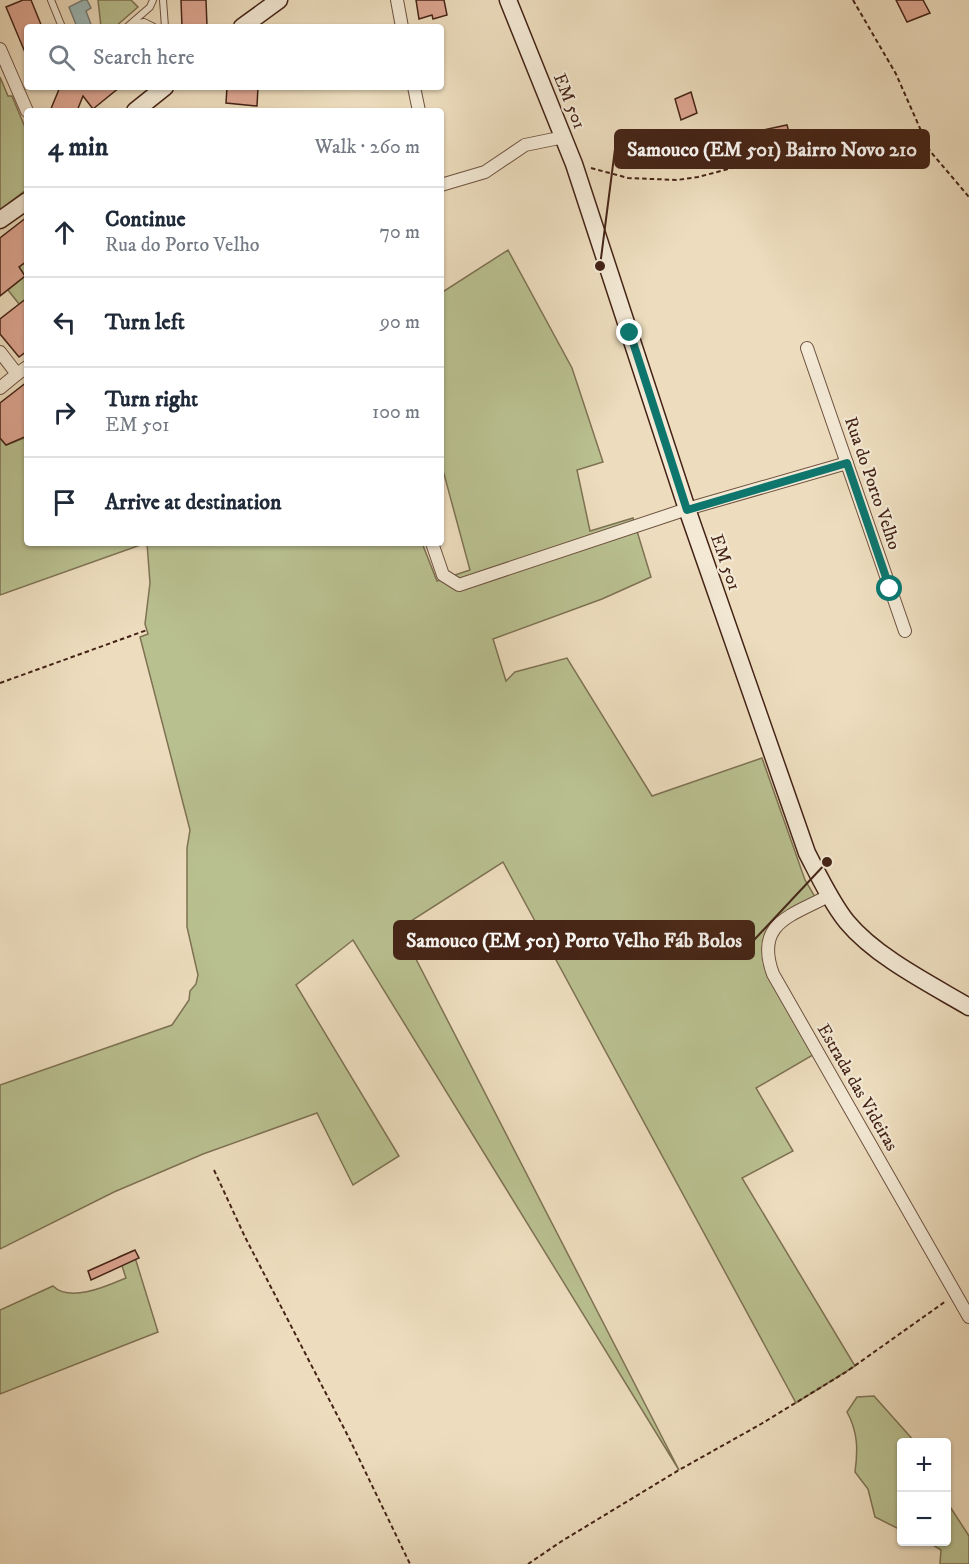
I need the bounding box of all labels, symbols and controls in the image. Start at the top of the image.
search box [24,24,444,90]
icon: search [45,41,78,74]
text: Search here [93,44,195,71]
street label: EM 501 [548,70,590,132]
callout: Samouco (EM 501) Bairro Novo 210 [615,130,929,168]
text: 4 min [48,131,108,164]
text: Walk · 260 m [315,135,420,160]
text: Samouco (EM 501) Bairro Novo 210 [627,138,917,163]
text: Continue [105,206,186,233]
icon: ahead [48,216,81,249]
text: 70 m [379,220,420,245]
text: Rua do Porto Velho [105,233,260,258]
icon: left [48,306,81,339]
text: Turn left [105,309,185,336]
text: 90 m [380,310,420,335]
route end [616,319,642,345]
text: Turn right [105,386,198,413]
icon: right [48,396,81,429]
text: 100 m [372,400,420,425]
text: EM 501 [105,413,170,438]
street label: Rua do Porto Velho [839,414,905,553]
icon: arrive [48,486,81,519]
text: Arrive at destination [105,489,282,516]
street label: EM 501 [705,531,745,593]
route start [876,575,902,601]
callout: Samouco (EM 501) Porto Velho Fáb Bolos [394,921,754,959]
text: Samouco (EM 501) Porto Velho Fáb Bolos [406,929,742,954]
street label: Estrada das Videiras [812,1020,902,1155]
map controls [897,1438,951,1546]
button: + [897,1438,951,1492]
button: − [897,1492,951,1546]

